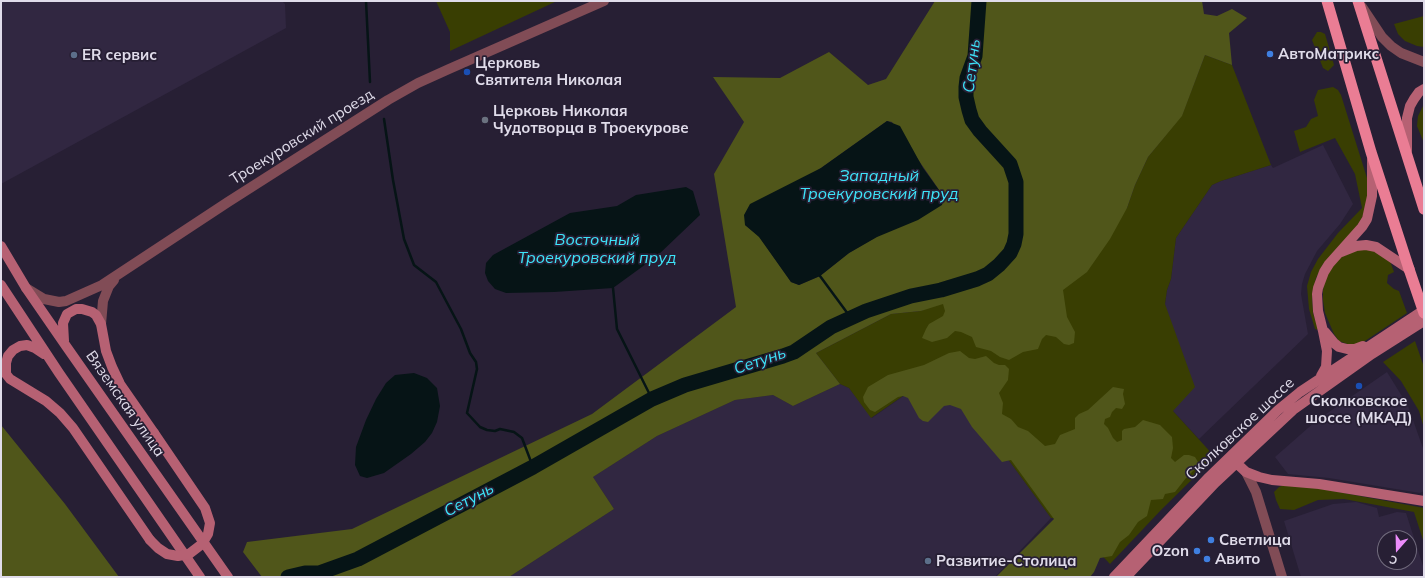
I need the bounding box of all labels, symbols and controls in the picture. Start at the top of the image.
water label: Сетунь [959,38,985,94]
place label: АвтоМатрикс [1278,45,1379,63]
place label: ER сервис [82,46,157,64]
marker: АвтоМатрикс [1265,49,1275,59]
marker: ER сервис [69,50,79,60]
place label: Церковь Святителя Николая [475,54,622,89]
marker: Церковь Святителя Николая [462,67,472,77]
street label: Троекуровский проезд [227,85,377,189]
place label: Церковь Николая Чудотворца в Троекурове [493,102,689,137]
marker: Церковь Николая Чудотворца в Троекурове [480,115,490,125]
water label: Западный Троекуровский пруд [800,166,958,204]
water label: Восточный Троекуровский пруд [518,230,676,268]
water label: Сетунь [731,343,789,379]
street label: Вяземская улица [82,348,168,460]
street label: Сколковское шоссе [1182,374,1298,484]
marker: Сколковское шоссе (МКАД) [1354,381,1364,391]
place label: Сколковское шоссе (МКАД) [1305,392,1413,427]
water label: Сетунь [441,479,497,521]
north arrow [1377,530,1417,570]
place label: Светлица [1219,531,1291,549]
marker: Светлица [1206,535,1216,545]
place label: Ozon [1152,542,1189,560]
marker: Ozon [1192,546,1202,556]
place label: Авито [1215,550,1260,568]
place label: Развитие-Столица [936,552,1077,570]
text: С [1387,552,1399,568]
marker: Авито [1202,554,1212,564]
marker: Развитие-Столица [923,556,933,566]

